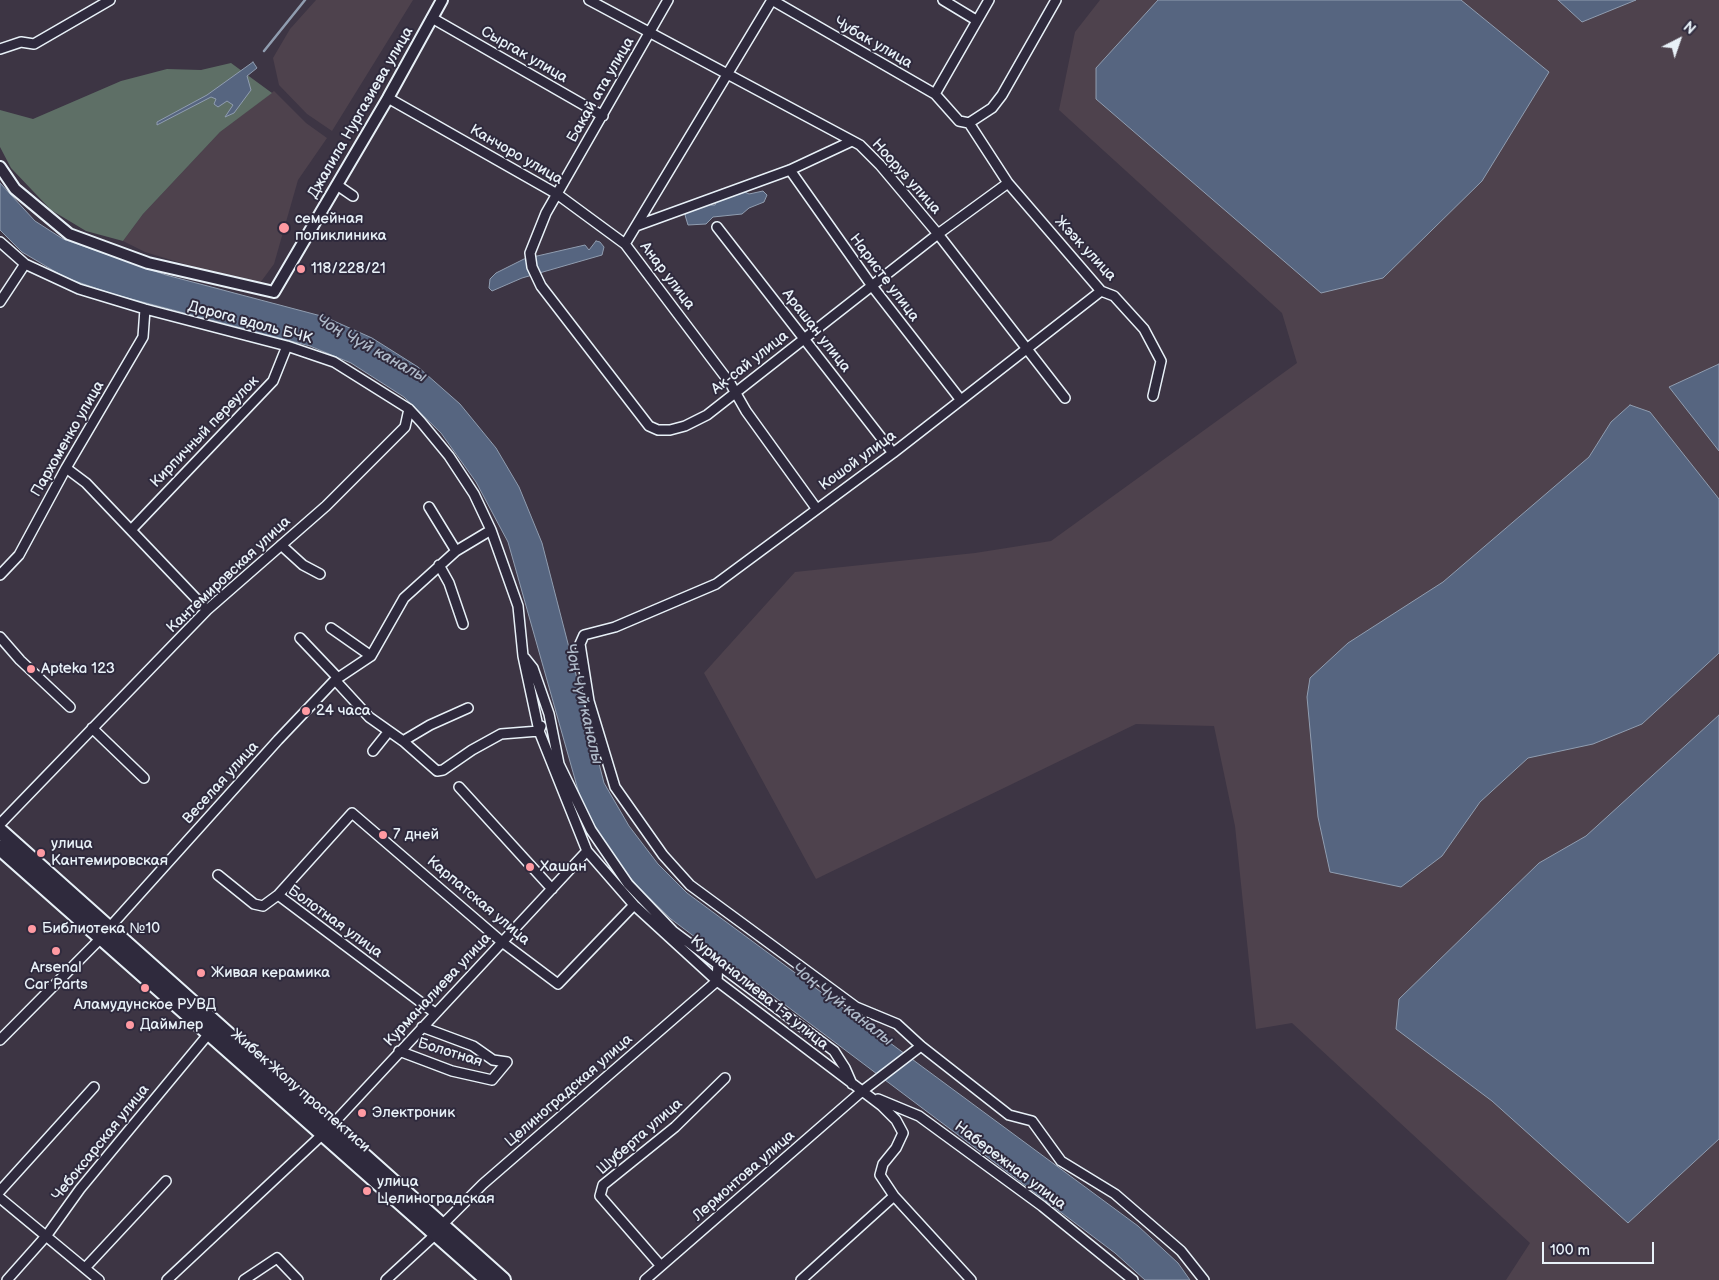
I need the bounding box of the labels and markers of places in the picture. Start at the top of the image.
place label: семейная поликлиника [295,210,387,245]
marker: семейная поликлиника [277,221,291,235]
place label: 118/228/21 [311,260,386,278]
marker: 118/228/21 [295,263,307,275]
place label: Apteka 123 [41,660,115,678]
marker: Apteka 123 [25,663,37,675]
place label: 24 часа [316,702,371,720]
marker: 24 часа [300,705,312,717]
place label: 7 дней [393,826,439,844]
marker: 7 дней [377,829,389,841]
place label: улица Кантемировская [51,835,168,870]
marker: улица Кантемировская [35,847,47,859]
place label: Хашан [540,858,587,876]
marker: Хашан [524,861,536,873]
place label: Библиотека №10 [42,920,160,938]
marker: Библиотека №10 [26,923,38,935]
marker: Arsenal Car Parts [50,945,62,957]
place label: Arsenal Car Parts [24,959,88,994]
place label: Живая керамика [211,964,330,982]
marker: Живая керамика [195,967,207,979]
marker: Аламудунское РУВД [139,982,151,994]
place label: Аламудунское РУВД [74,996,216,1014]
place label: Даймлер [140,1016,203,1034]
marker: Даймлер [124,1019,136,1031]
place label: Электроник [372,1104,455,1122]
marker: Электроник [356,1107,368,1119]
place label: улица Целиноградская [377,1173,495,1208]
marker: улица Целиноградская [361,1185,373,1197]

